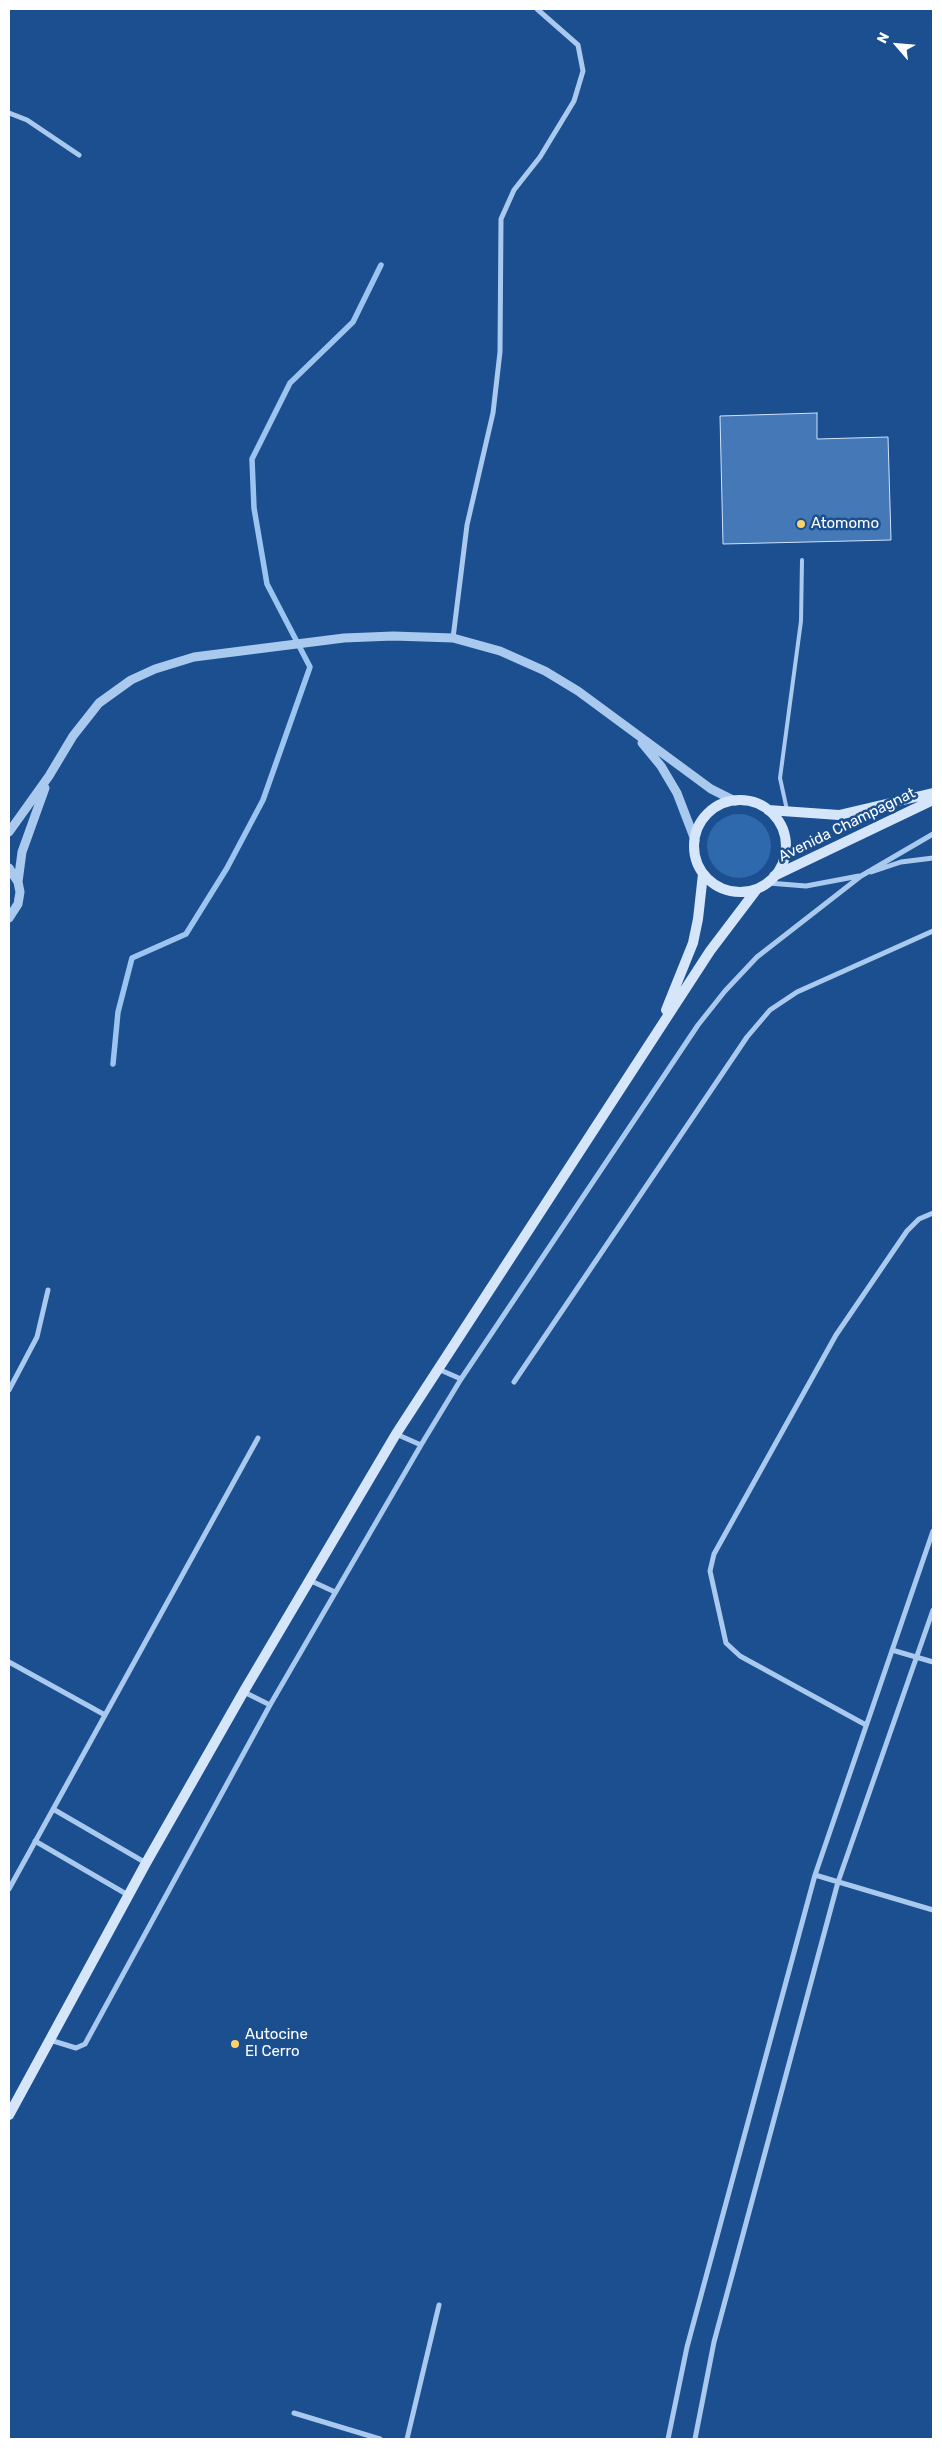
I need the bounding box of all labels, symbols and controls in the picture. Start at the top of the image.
north arrow [872,20,922,70]
text: N [873,30,893,46]
place label: Atomomo [811,515,879,533]
marker: Atomomo [795,518,807,530]
street label: Avenida Champagnat [776,784,918,866]
place label: Autocine El Cerro [245,2026,308,2061]
marker: Autocine El Cerro [229,2038,241,2050]

